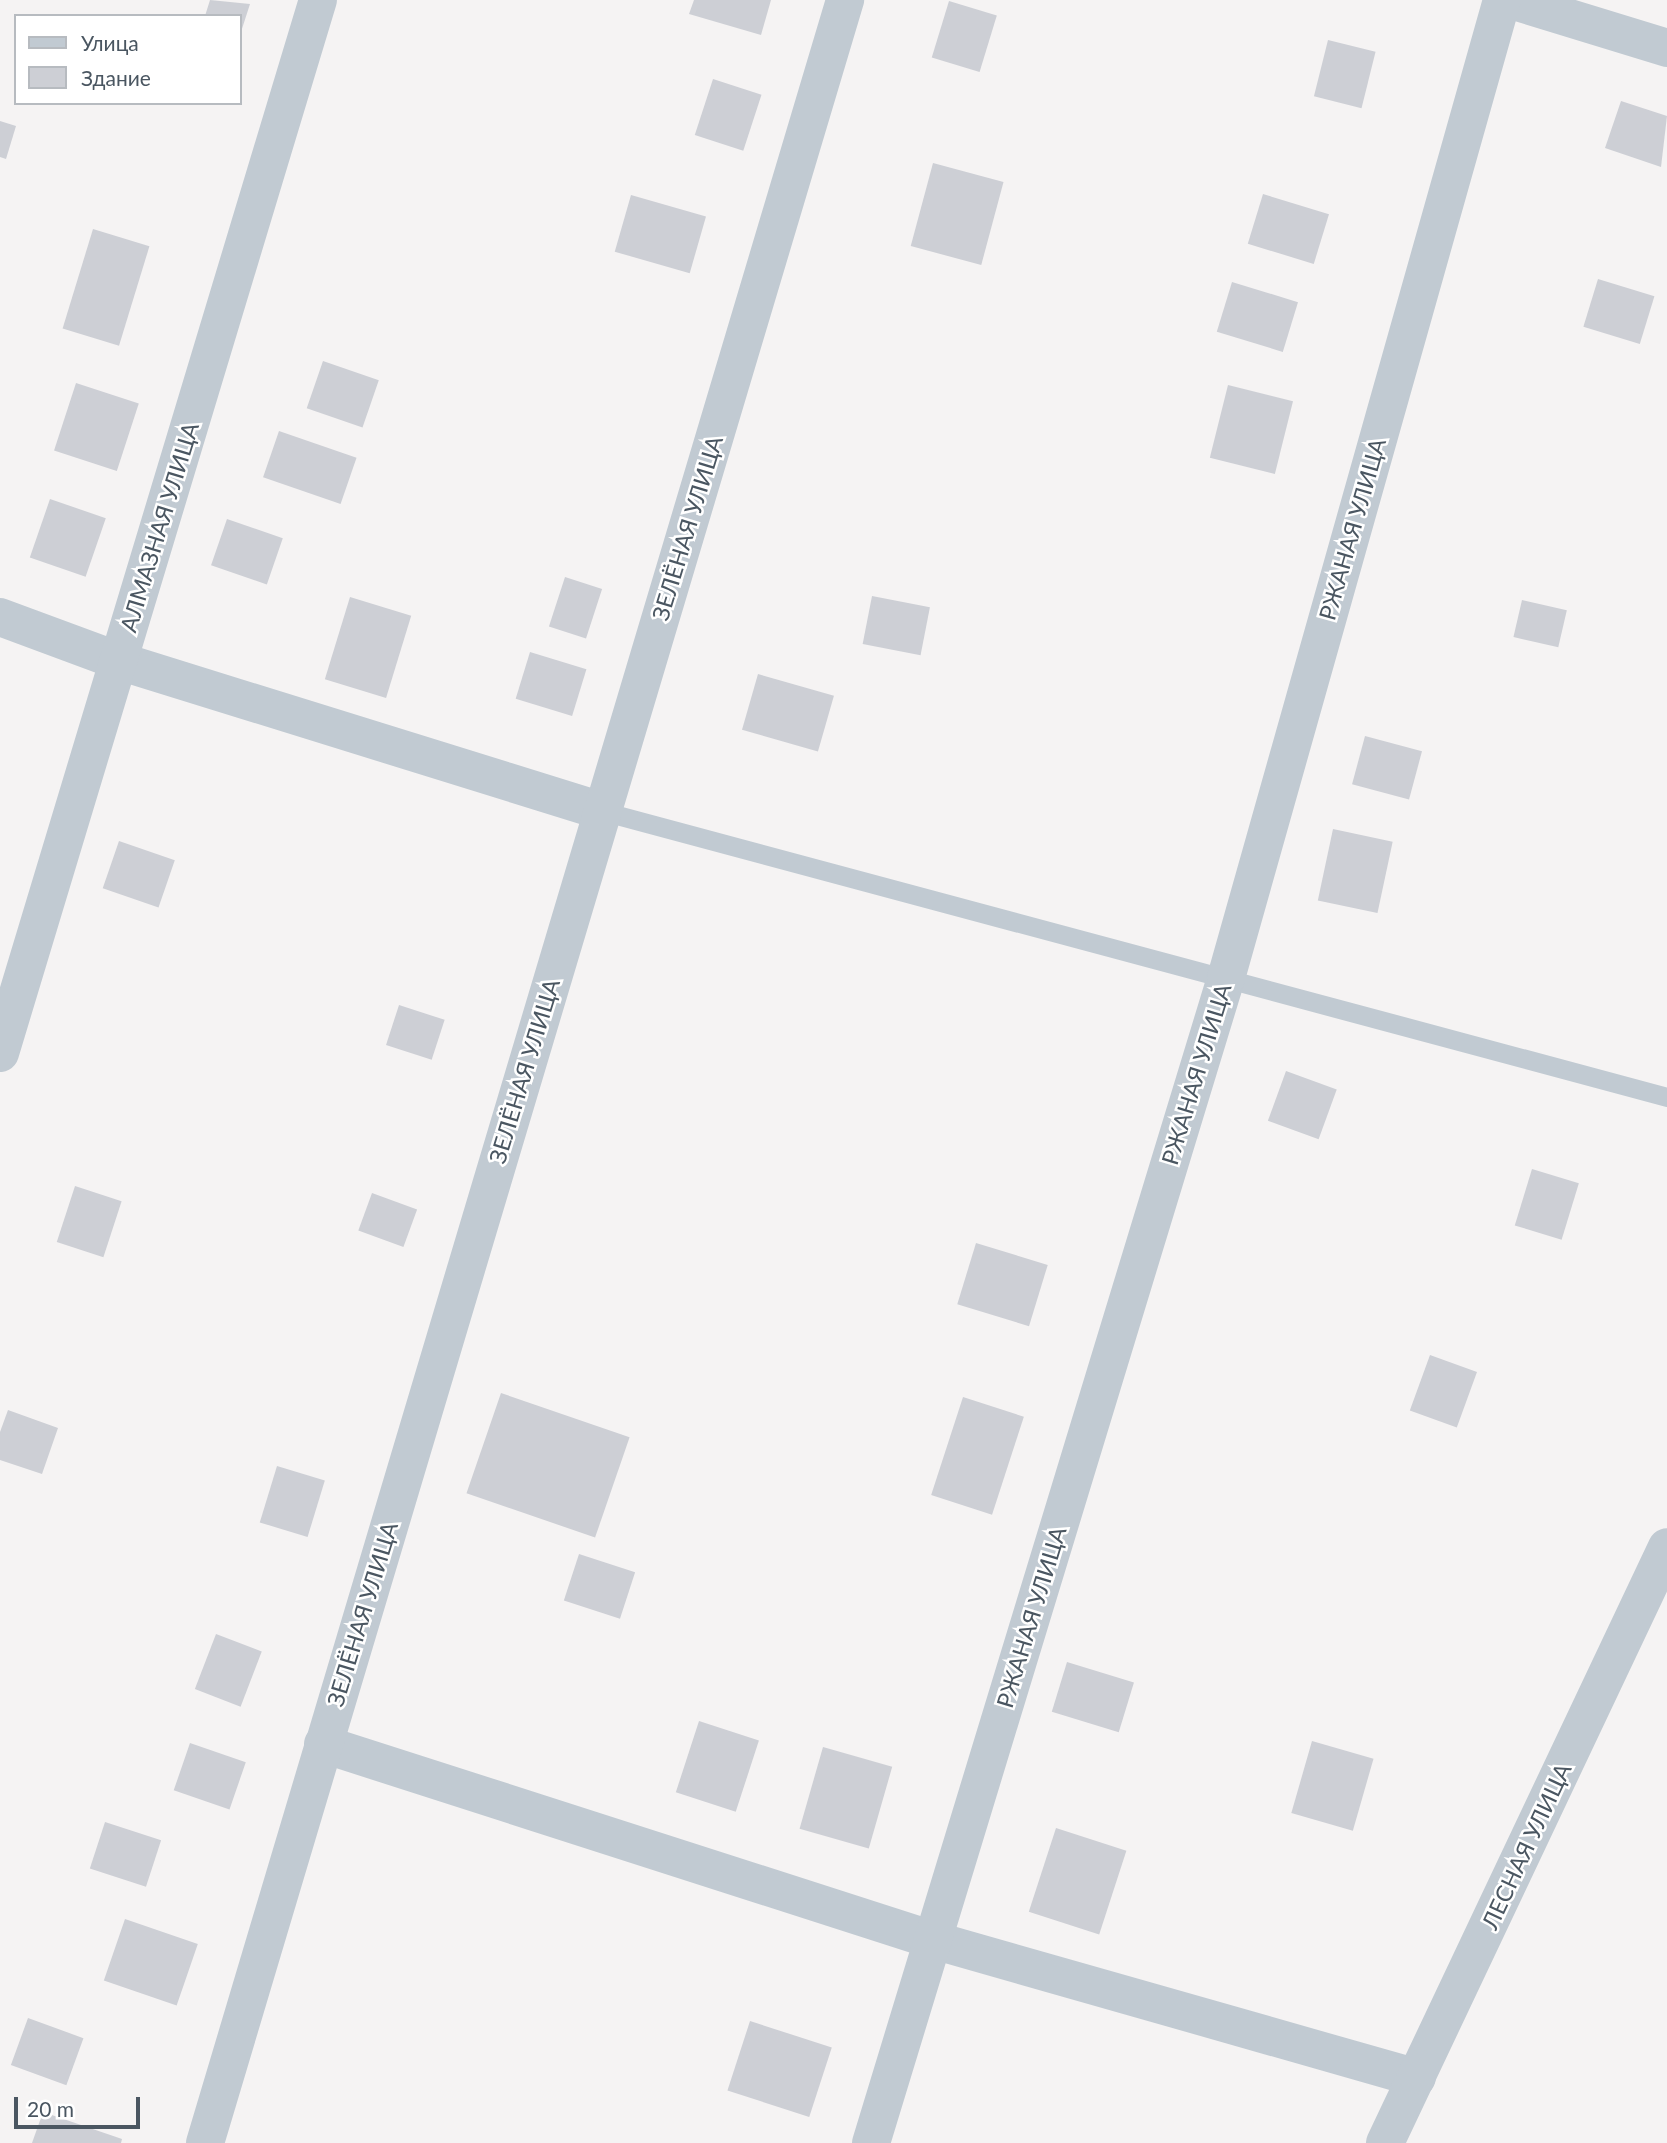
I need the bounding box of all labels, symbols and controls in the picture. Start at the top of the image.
legend [14,14,242,105]
text: Улица [81,30,139,55]
text: Здание [81,65,151,90]
street label: АЛМАЗНАЯ УЛИЦА [114,419,204,635]
street label: ЗЕЛЁНАЯ УЛИЦА [646,432,728,624]
street label: РЖАНАЯ УЛИЦА [1313,435,1391,623]
street label: ЗЕЛЁНАЯ УЛИЦА [483,975,565,1167]
street label: РЖАНАЯ УЛИЦА [1155,980,1237,1168]
street label: ЗЕЛЁНАЯ УЛИЦА [321,1518,403,1710]
street label: РЖАНАЯ УЛИЦА [990,1523,1072,1711]
street label: ЛЕСНАЯ УЛИЦА [1475,1759,1577,1933]
scale bar [18,2084,144,2128]
text: 20 m [27,2096,74,2121]

